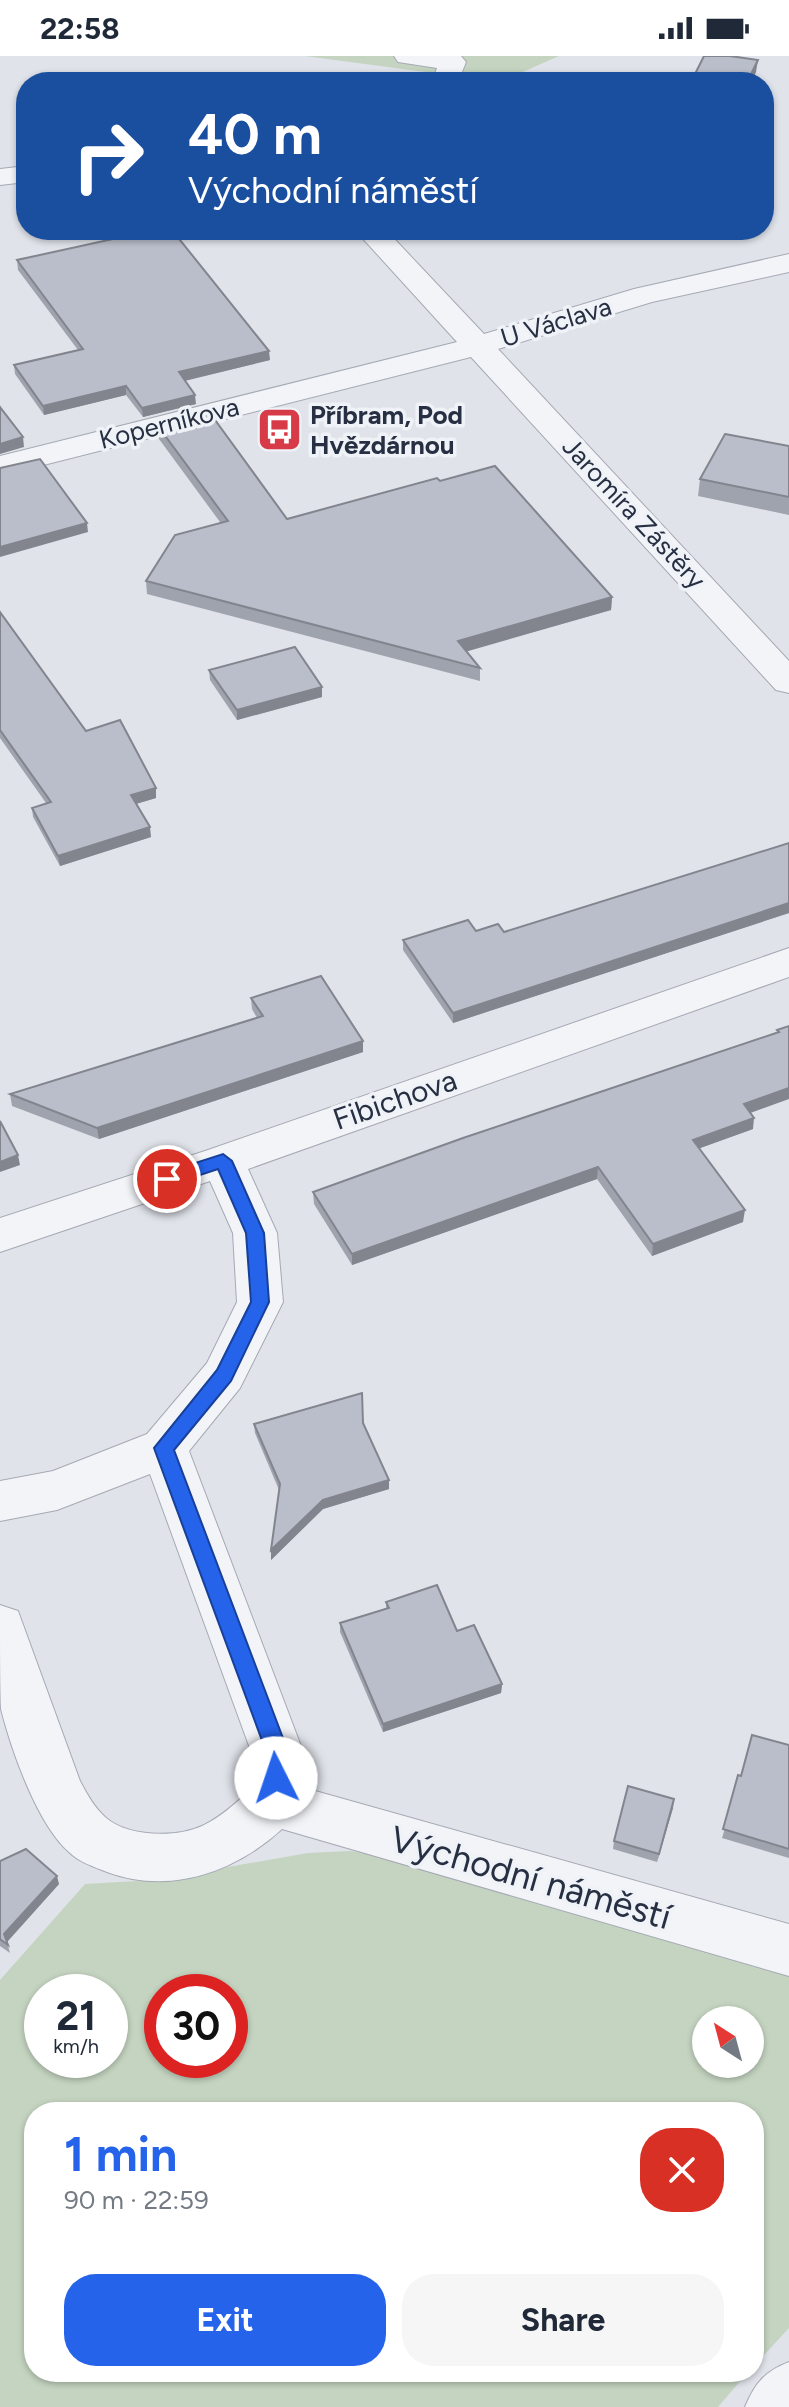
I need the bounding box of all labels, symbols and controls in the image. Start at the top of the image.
text: 22:58 [40,10,120,47]
text: 40 m [188,101,322,168]
icon: right [56,104,160,208]
text: Východní náměstí [188,169,478,212]
street label: U Václava [497,290,615,354]
street label: Koperníkova [96,390,242,456]
place label: Příbram, Pod Hvězdárnou [310,399,463,461]
bus stop icon: Příbram, Pod Hvězdárnou [255,406,303,454]
street label: Jaromíra Zástěry [556,431,713,596]
street label: Fibichova [328,1061,462,1138]
pin [133,1145,201,1213]
icon: arrive [145,1157,189,1201]
position arrow [234,1736,318,1820]
street label: Východní náměstí [386,1817,678,1939]
speed limit sign: 30 [144,1974,248,2078]
text: 21 [56,1992,96,2040]
north arrow [692,2006,764,2078]
map controls [692,2006,764,2078]
text: km/h [53,2034,99,2058]
text: 1 min [64,2125,177,2183]
button: close [640,2128,724,2212]
text: 90 m · 22:59 [64,2184,209,2216]
button: Exit [64,2274,386,2366]
button: Share [402,2274,724,2366]

